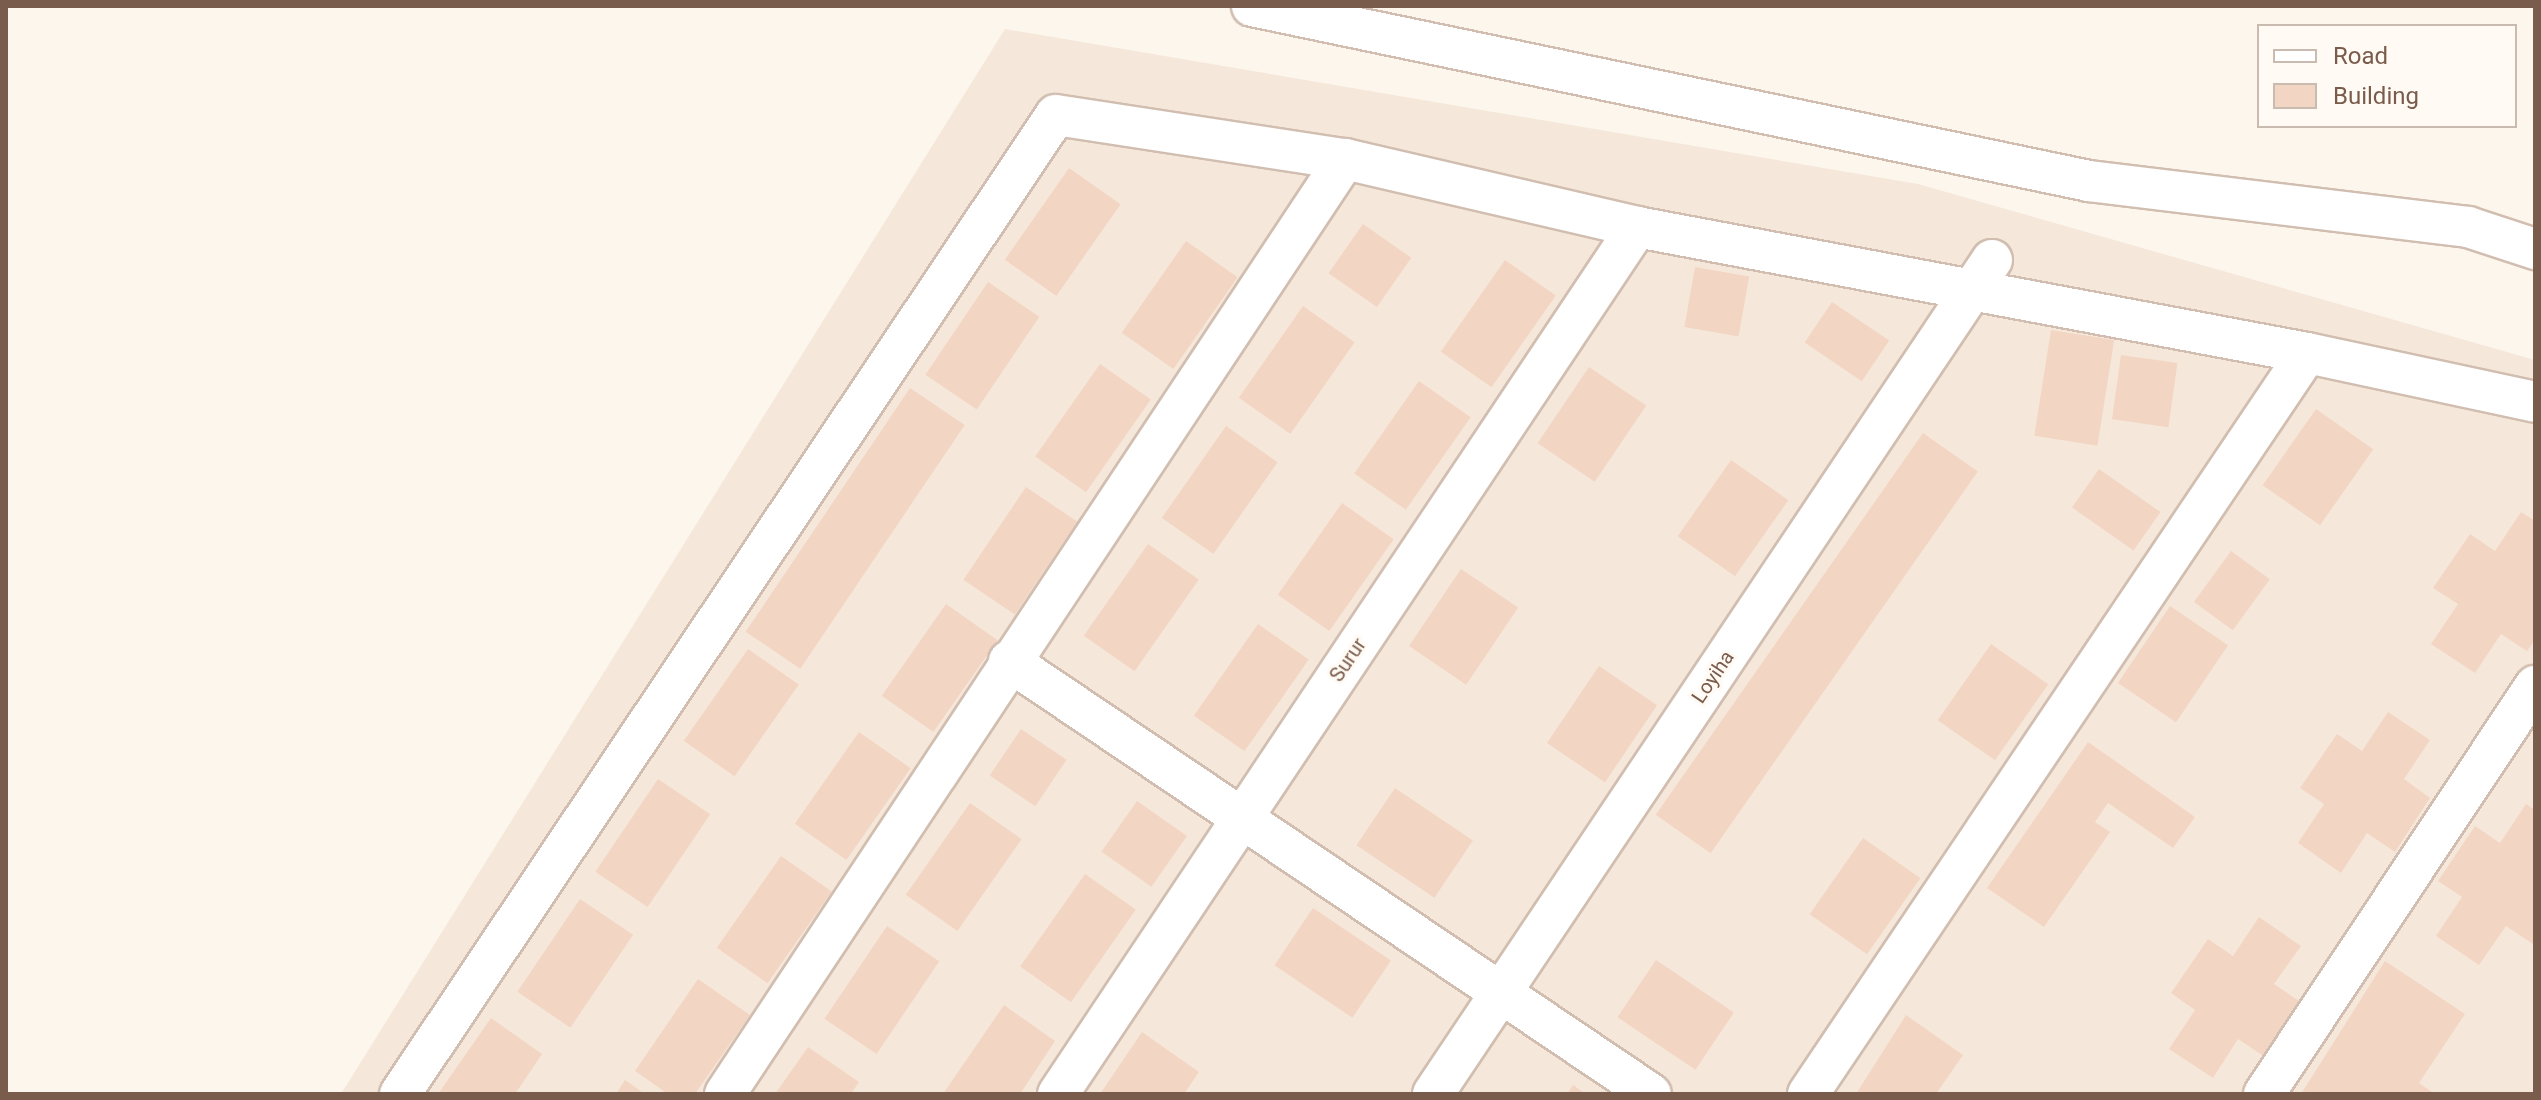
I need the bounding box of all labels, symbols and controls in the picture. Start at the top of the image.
legend [2257,24,2517,128]
text: Road [2333,42,2388,70]
text: Building [2333,82,2419,110]
street label: Surur [1325,634,1371,686]
street label: Loyiha [1687,646,1739,708]

